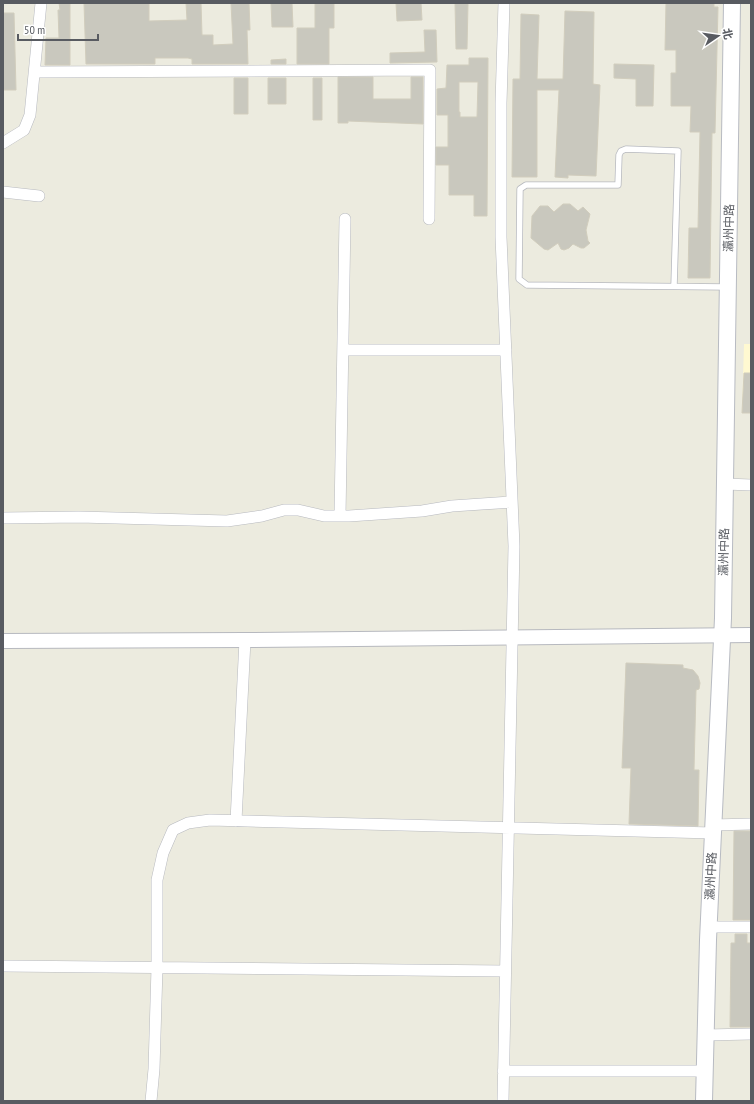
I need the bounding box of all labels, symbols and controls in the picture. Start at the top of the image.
scale bar [18,16,98,42]
north arrow [698,16,738,56]
text: 50 m [24,22,45,37]
text: 北 [720,27,736,41]
street label: 瀛州中路 [721,204,736,252]
street label: 瀛州中路 [716,528,731,576]
street label: 瀛州中路 [702,852,719,900]

